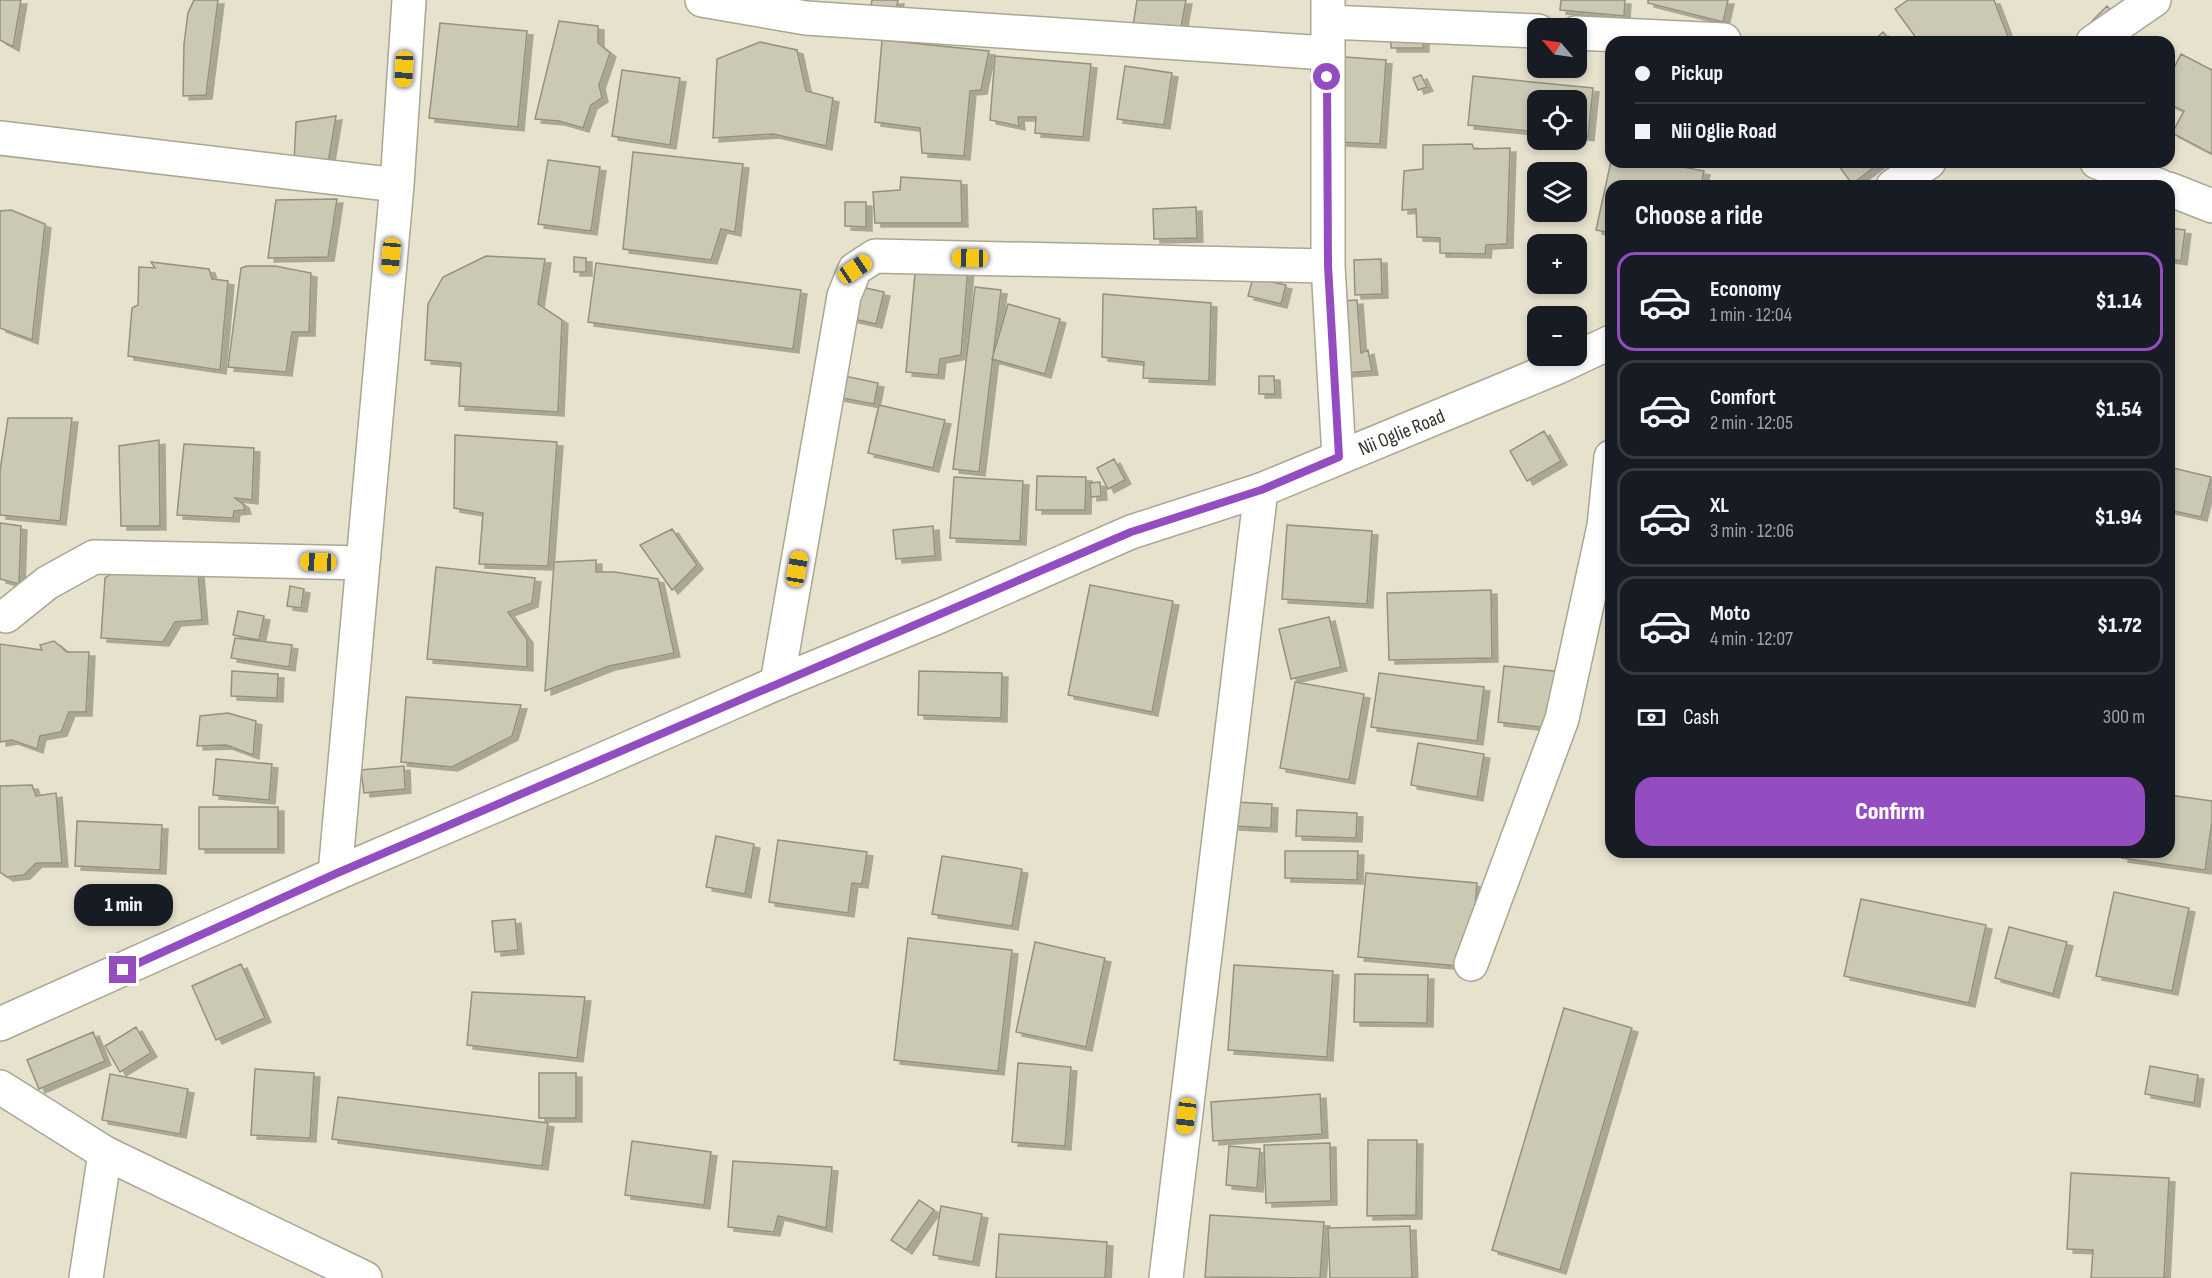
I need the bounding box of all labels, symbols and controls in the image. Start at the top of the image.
north arrow [1527,18,1587,78]
map controls [1527,18,1587,366]
car [394,51,414,87]
text: Pickup [1671,60,1723,87]
route start [1313,63,1340,90]
button: locate [1527,90,1587,150]
text: Nii Oglie Road [1671,118,1777,145]
button: layers [1527,162,1587,222]
text: Choose a ride [1635,200,1763,232]
button: + [1527,234,1587,294]
car [380,237,402,275]
car [952,249,988,267]
car [835,251,875,287]
icon: car [1638,275,1692,329]
text: Economy [1710,276,1781,303]
text: $1.14 [2096,288,2142,315]
text: 1 min · 12:04 [1710,303,1792,327]
button: − [1527,306,1587,366]
icon: car [1638,383,1692,437]
text: Comfort [1710,384,1776,411]
text: $1.54 [2095,396,2142,423]
street label: Nii Oglie Road [1355,404,1448,461]
text: 2 min · 12:05 [1710,411,1793,435]
icon: car [1638,491,1692,545]
text: XL [1710,492,1729,519]
text: $1.94 [2094,504,2142,531]
text: 3 min · 12:06 [1710,519,1794,543]
car [785,550,809,588]
car [300,552,336,572]
icon: car [1638,599,1692,653]
text: Moto [1710,600,1750,627]
text: $1.72 [2097,612,2142,639]
text: 4 min · 12:07 [1710,627,1793,651]
icon: cash [1635,701,1668,734]
text: Cash [1683,704,1719,731]
text: 300 m [2103,705,2145,729]
button: Confirm [1635,777,2145,846]
callout: 1 min [74,883,172,925]
text: 1 min [104,893,143,917]
route end [109,956,136,983]
car [1175,1097,1197,1135]

